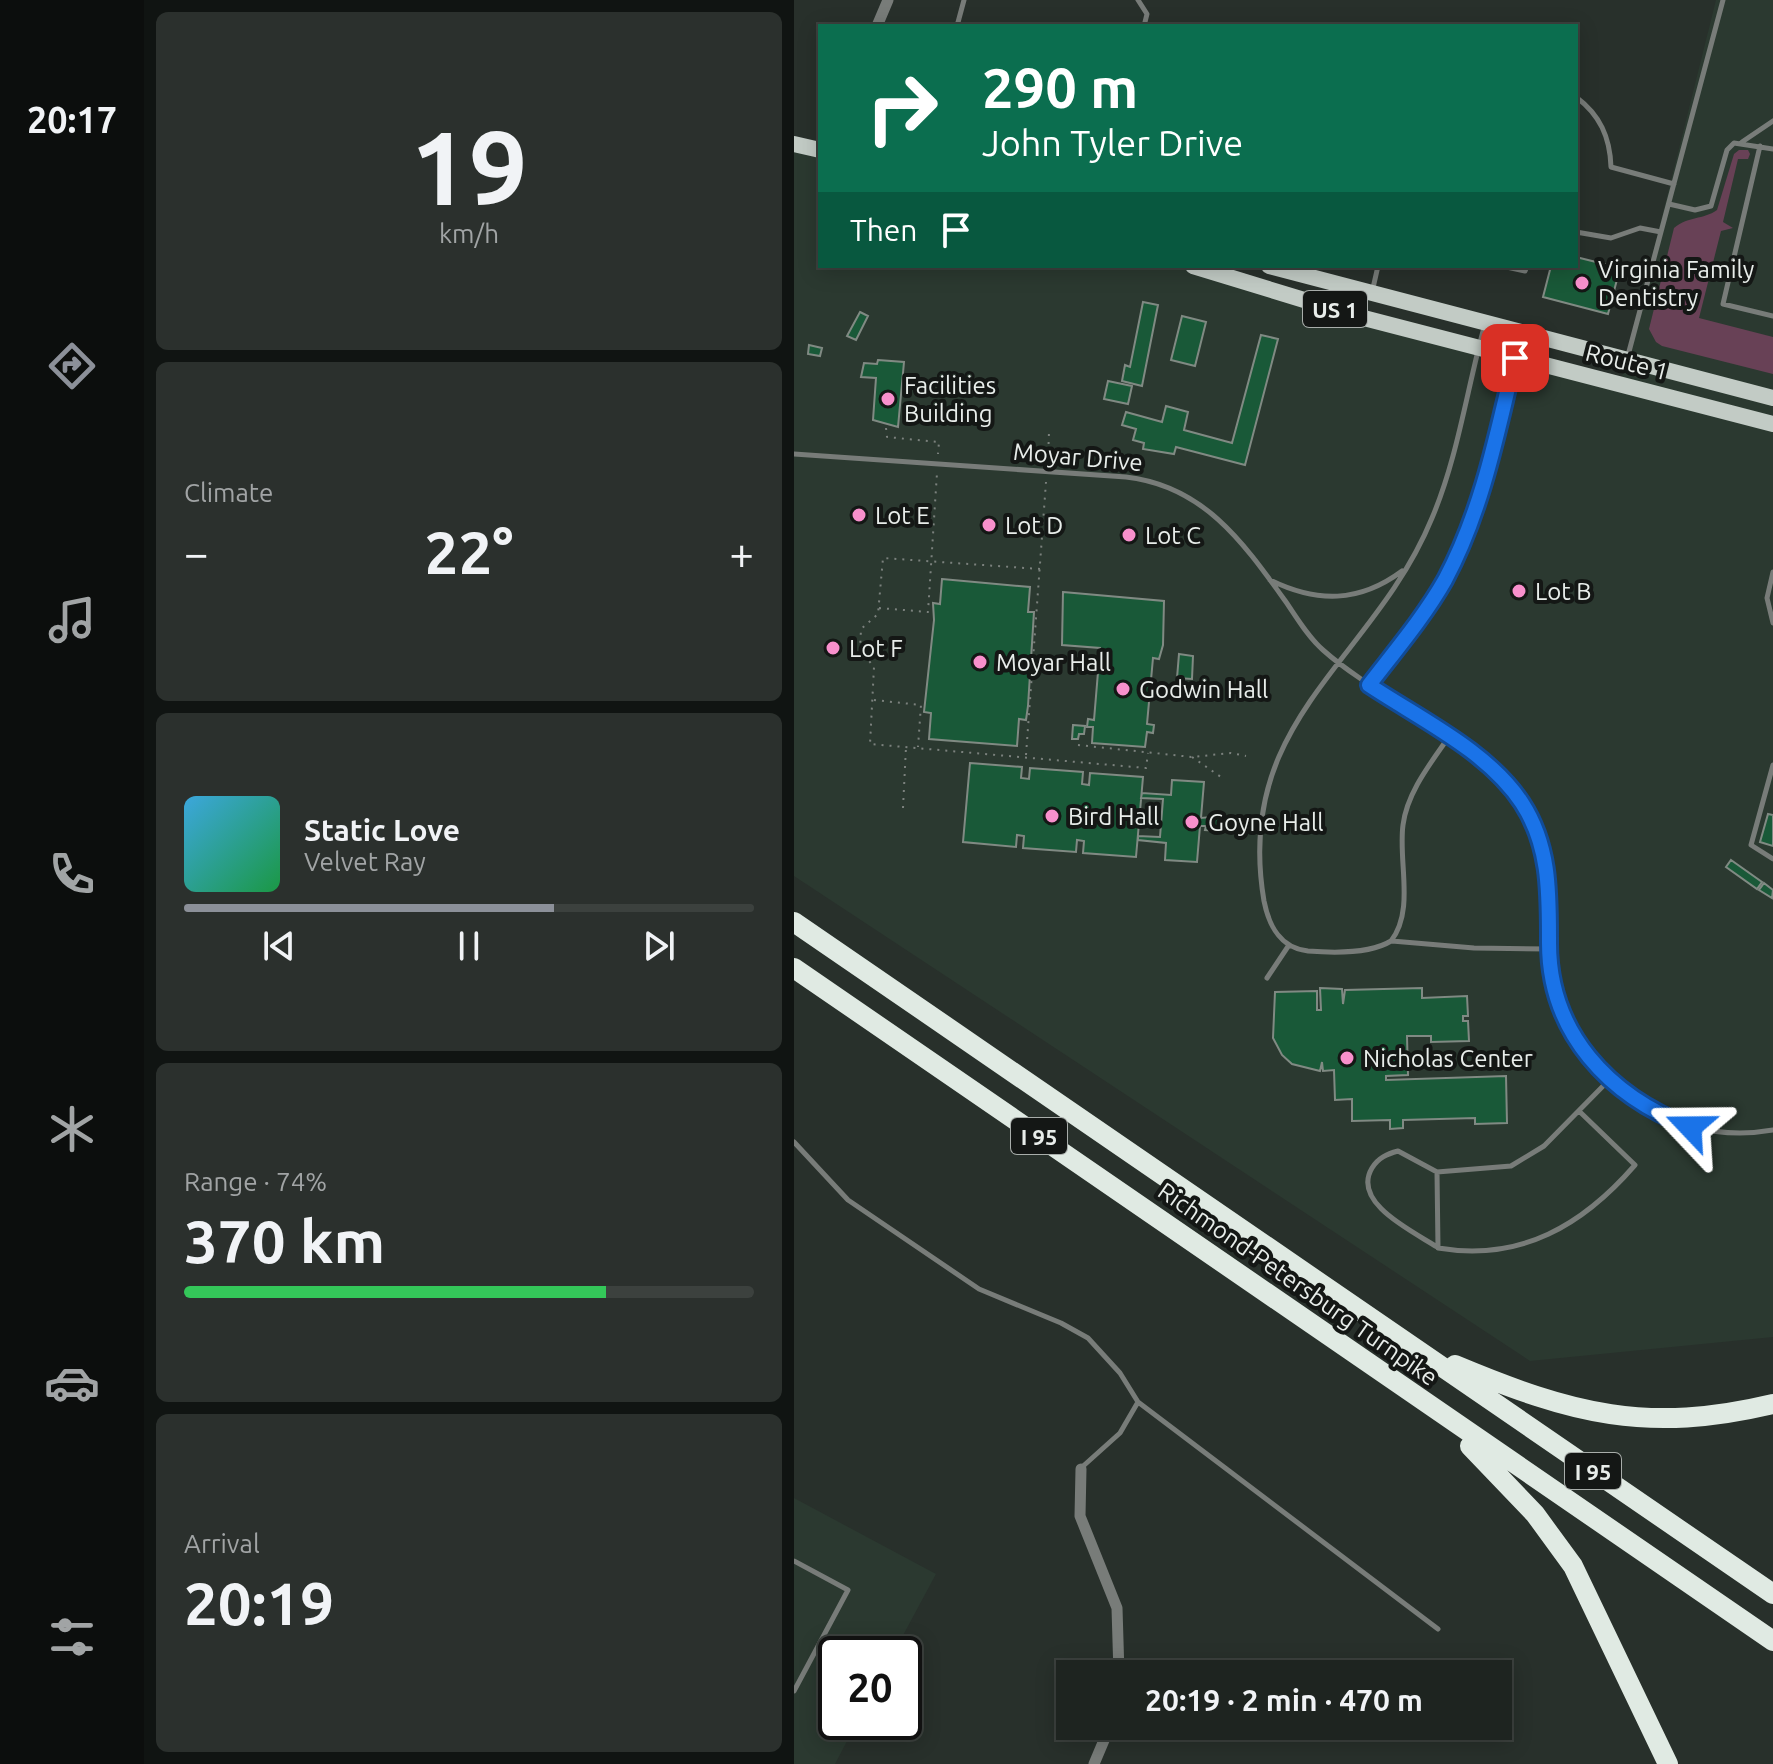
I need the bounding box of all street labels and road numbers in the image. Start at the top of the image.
road number: US 1 [1303,291,1367,327]
street label: Route 1 [1583,339,1671,385]
street label: Moyar Drive [1012,438,1144,476]
road number: I 95 [1011,1118,1067,1154]
street label: Richmond-Petersburg Turnpike [1153,1177,1443,1391]
road number: I 95 [1565,1453,1621,1489]

